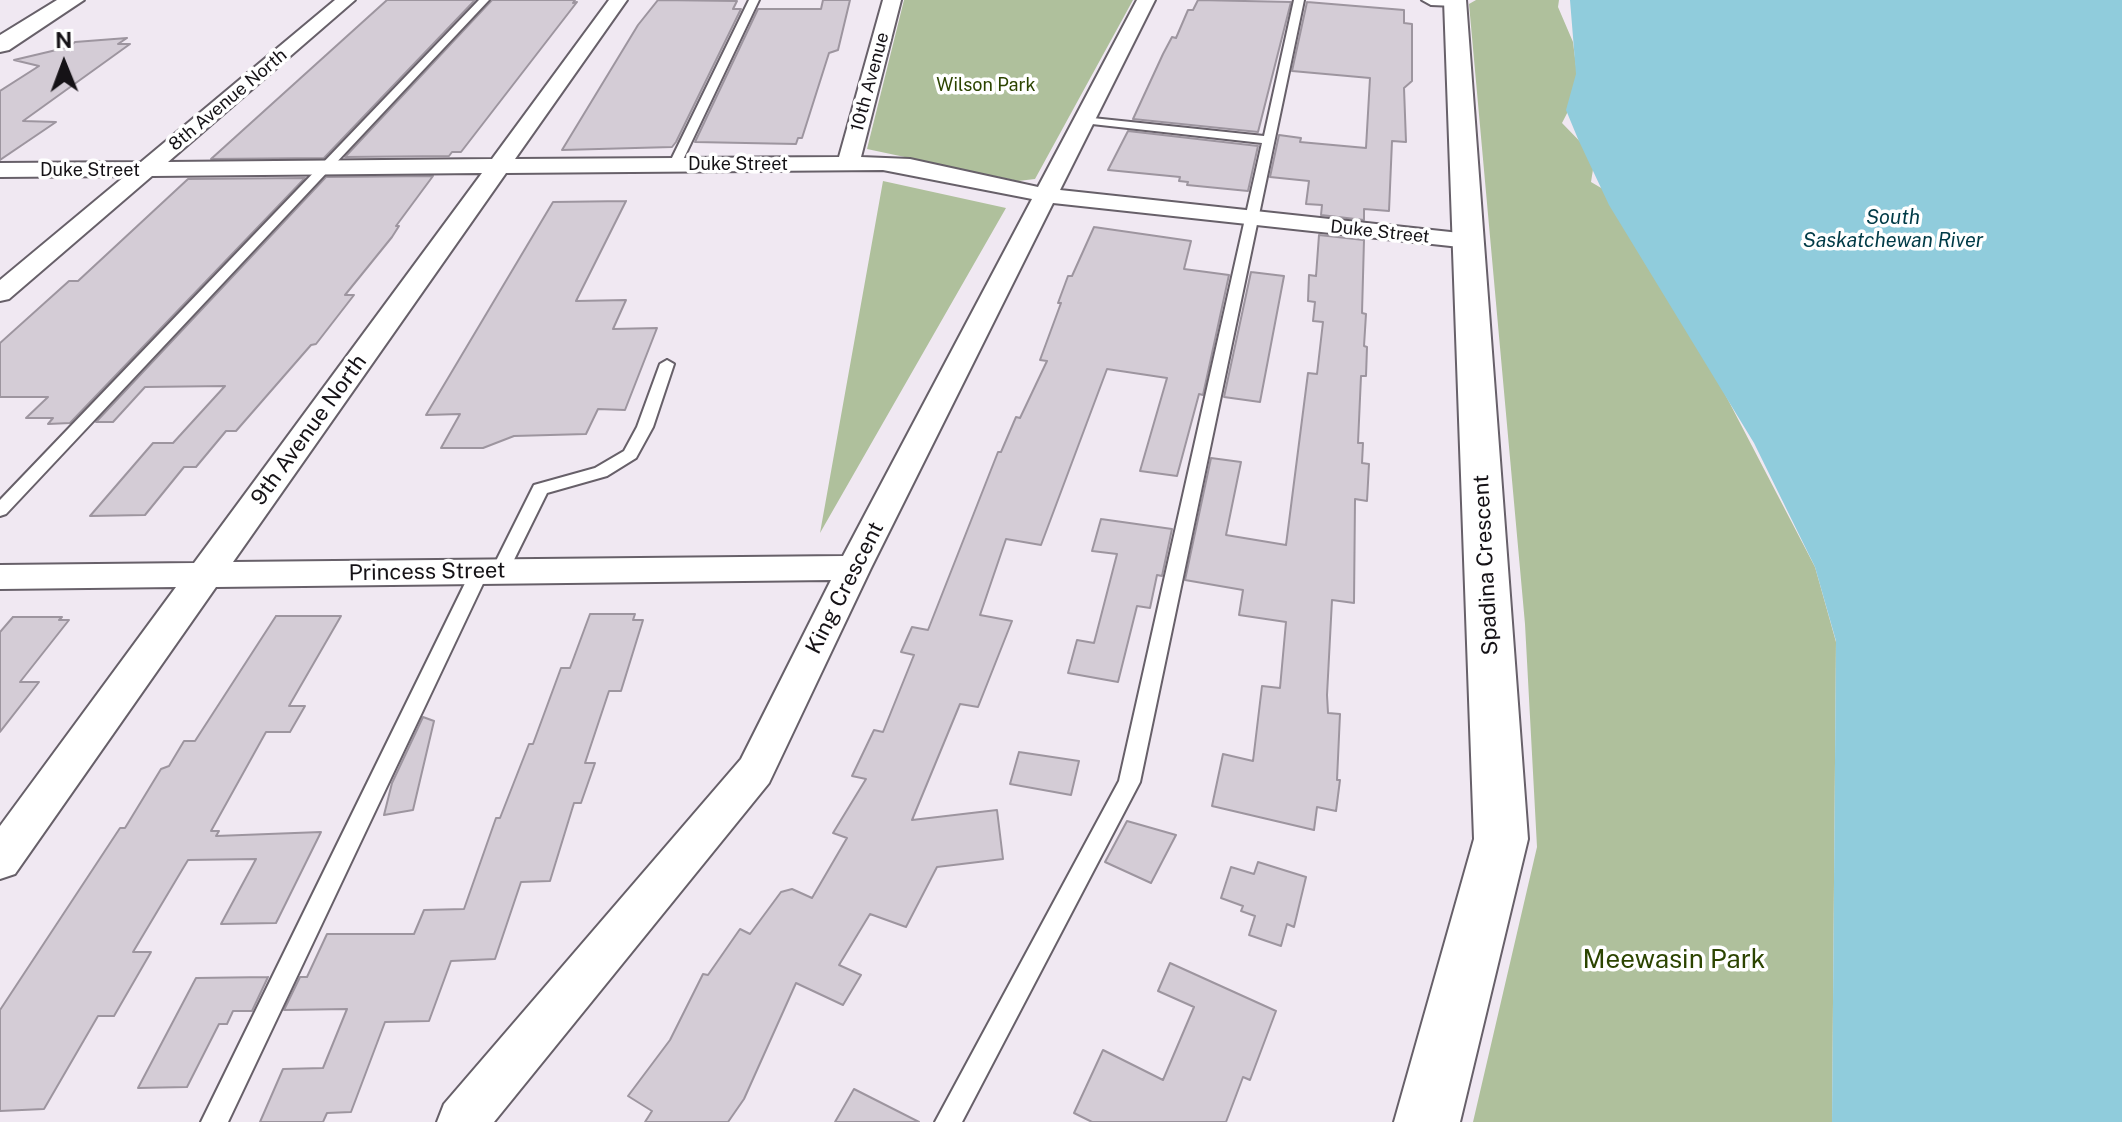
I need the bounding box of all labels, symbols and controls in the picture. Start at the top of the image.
north arrow [24,24,104,104]
text: N [55,27,72,53]
street label: 10th Avenue [846,30,894,134]
street label: 8th Avenue North [165,44,291,156]
park label: Wilson Park [936,74,1036,96]
street label: Duke Street [688,153,788,175]
street label: Duke Street [40,159,140,181]
water label: South Saskatchewan River [1803,206,1983,253]
street label: Duke Street [1329,216,1431,248]
street label: 9th Avenue North [246,350,372,510]
street label: Spadina Crescent [1468,474,1504,656]
street label: King Crescent [800,518,890,658]
street label: Princess Street [348,557,506,587]
park label: Meewasin Park [1583,944,1765,976]

